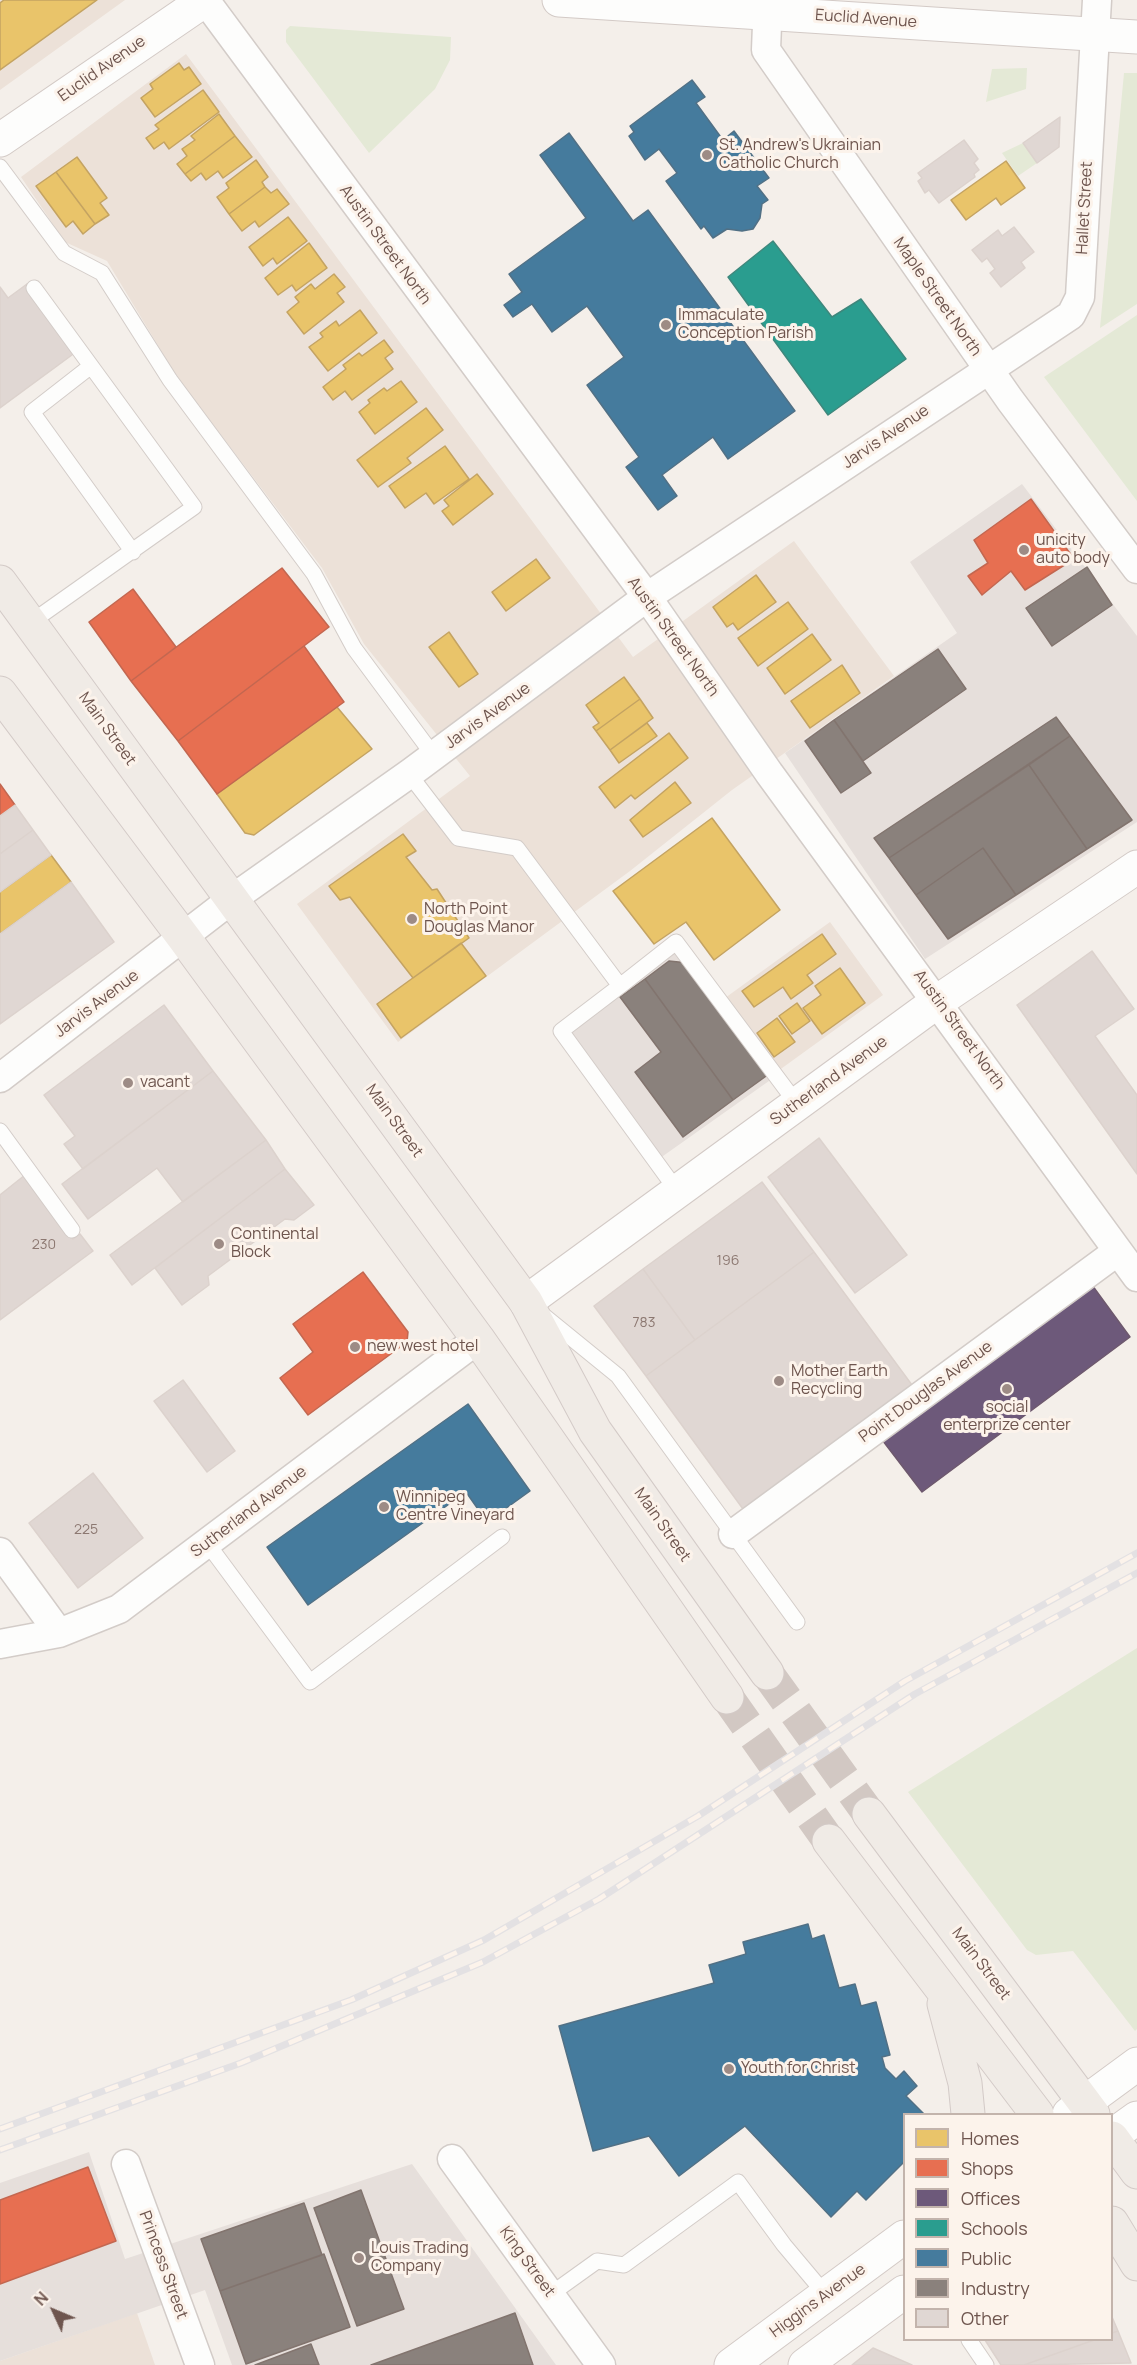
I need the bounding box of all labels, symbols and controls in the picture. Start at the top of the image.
street label: Euclid Avenue [814,6,918,32]
street label: Euclid Avenue [55,32,149,106]
place label: St. Andrew's Ukrainian Catholic Church [719,136,881,174]
marker: St. Andrew's Ukrainian Catholic Church [700,148,714,162]
street label: Hallet Street [1073,161,1097,255]
street label: Austin Street North [335,181,435,309]
street label: Maple Street North [889,234,985,360]
place label: Immaculate Conception Parish [678,306,813,344]
marker: Immaculate Conception Parish [659,318,673,332]
street label: Jarvis Avenue [839,401,933,473]
place label: unicity auto body [1036,531,1110,569]
marker: unicity auto body [1017,543,1031,557]
street label: Austin Street North [623,573,723,701]
street label: Jarvis Avenue [442,679,534,753]
street label: Main Street [74,689,140,769]
place label: North Point Douglas Manor [424,900,534,938]
marker: North Point Douglas Manor [405,912,419,926]
street label: Jarvis Avenue [51,966,143,1042]
street label: Austin Street North [909,966,1009,1094]
street label: Sutherland Avenue [767,1032,891,1130]
place label: vacant [140,1073,190,1093]
marker: vacant [121,1076,135,1090]
street label: Main Street [361,1081,427,1161]
place label: Continental Block [231,1225,319,1263]
house number: 230 [32,1237,56,1253]
marker: Continental Block [212,1237,226,1251]
house number: 196 [717,1253,739,1269]
house number: 783 [633,1315,655,1331]
place label: new west hotel [367,1337,478,1357]
street label: Point Douglas Avenue [856,1337,996,1447]
marker: new west hotel [348,1340,362,1354]
place label: Mother Earth Recycling [791,1362,888,1400]
marker: Mother Earth Recycling [772,1374,786,1388]
marker: social enterprize center [1000,1382,1014,1396]
place label: social enterprize center [943,1398,1071,1436]
street label: Sutherland Avenue [187,1462,311,1562]
street label: Main Street [630,1484,694,1566]
place label: Winnipeg Centre Vineyard [396,1488,514,1526]
marker: Winnipeg Centre Vineyard [377,1500,391,1514]
house number: 225 [74,1522,98,1538]
street label: Main Street [948,1924,1014,2004]
place label: Youth for Christ [741,2059,856,2079]
marker: Youth for Christ [722,2062,736,2076]
legend [903,2113,1113,2341]
text: Homes [961,2126,1019,2150]
text: Shops [961,2156,1013,2180]
text: Offices [961,2186,1020,2210]
street label: Princess Street [135,2208,191,2322]
text: Schools [961,2216,1028,2240]
street label: King Street [495,2223,559,2301]
place label: Louis Trading Company [371,2239,469,2277]
text: Public [961,2246,1012,2270]
marker: Louis Trading Company [352,2251,366,2265]
street label: Higgins Avenue [767,2260,869,2342]
text: Industry [961,2276,1030,2300]
north arrow [24,2281,84,2341]
text: N [29,2287,53,2310]
text: Other [961,2306,1009,2330]

